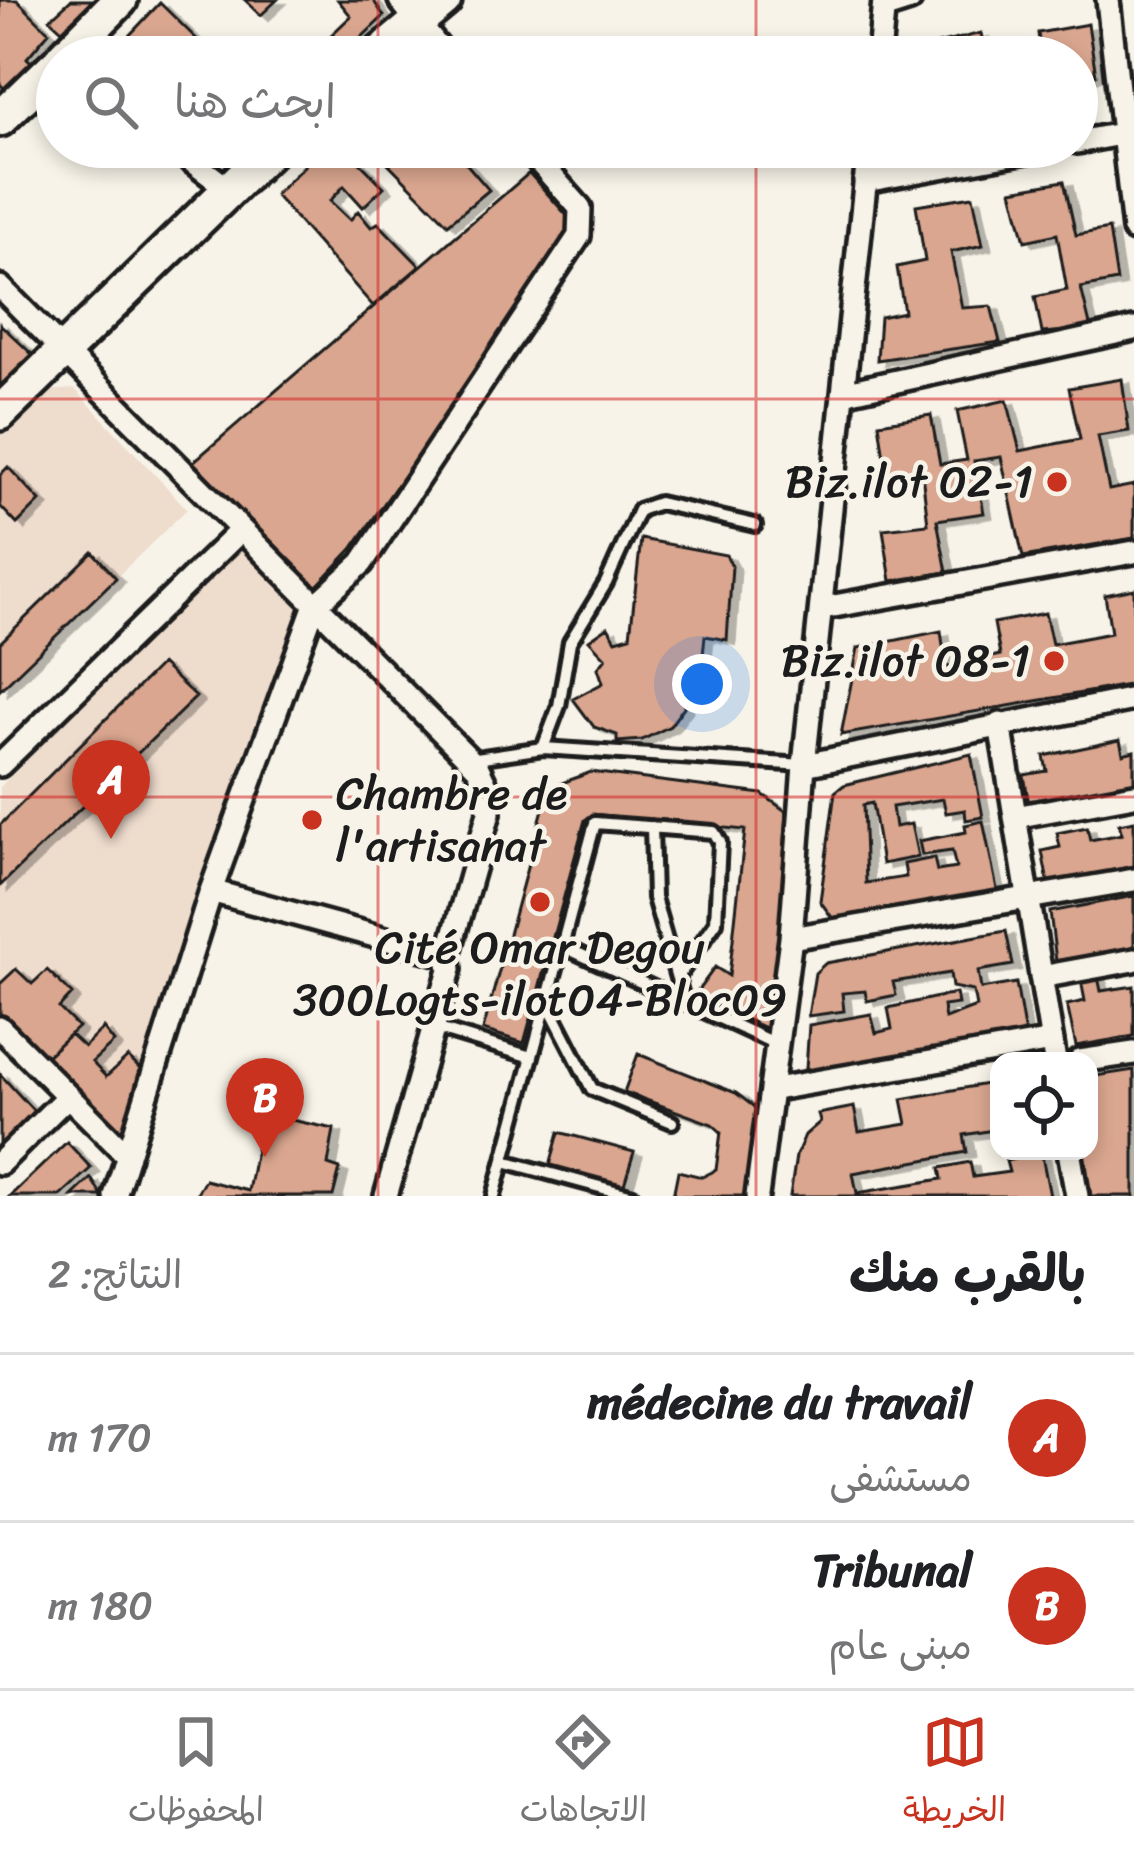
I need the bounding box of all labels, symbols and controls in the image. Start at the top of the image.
search box [36,36,1098,168]
text: ابحث هنا [174,62,336,142]
icon: search [78,69,144,135]
place label: Biz.ilot 02-1 [785,442,1033,522]
marker: Biz.ilot 02-1 [1044,469,1070,495]
place label: Biz.ilot 08-1 [781,621,1030,701]
marker: Biz.ilot 08-1 [1041,648,1067,674]
your location [672,654,732,714]
pin: A [72,740,150,839]
place label: Chambre de l'artisanat [336,754,568,886]
marker: Chambre de l'artisanat [299,807,325,833]
marker: Cité Omar Degou 300Logts-ilot04-Bloc09 [527,889,553,915]
place label: Cité Omar Degou 300Logts-ilot04-Bloc09 [293,908,787,1040]
map controls [990,1052,1098,1160]
button: locate [990,1052,1098,1160]
pin: B [226,1058,304,1157]
text: بالقرب منك [849,1229,1086,1319]
text: النتائج: 2 [48,1240,182,1309]
text: médecine du travail [587,1363,972,1443]
text: 170 m [48,1403,152,1472]
text: A [1034,1403,1060,1472]
text: مستشفى [829,1443,972,1512]
text: Tribunal [812,1531,972,1611]
text: 180 m [48,1571,153,1640]
text: B [1035,1571,1059,1640]
text: مبنى عام [828,1611,972,1680]
tab: المحفوظات [128,1709,264,1839]
tab: الاتجاهات [520,1709,647,1839]
tab: الخريطة [903,1709,1006,1839]

